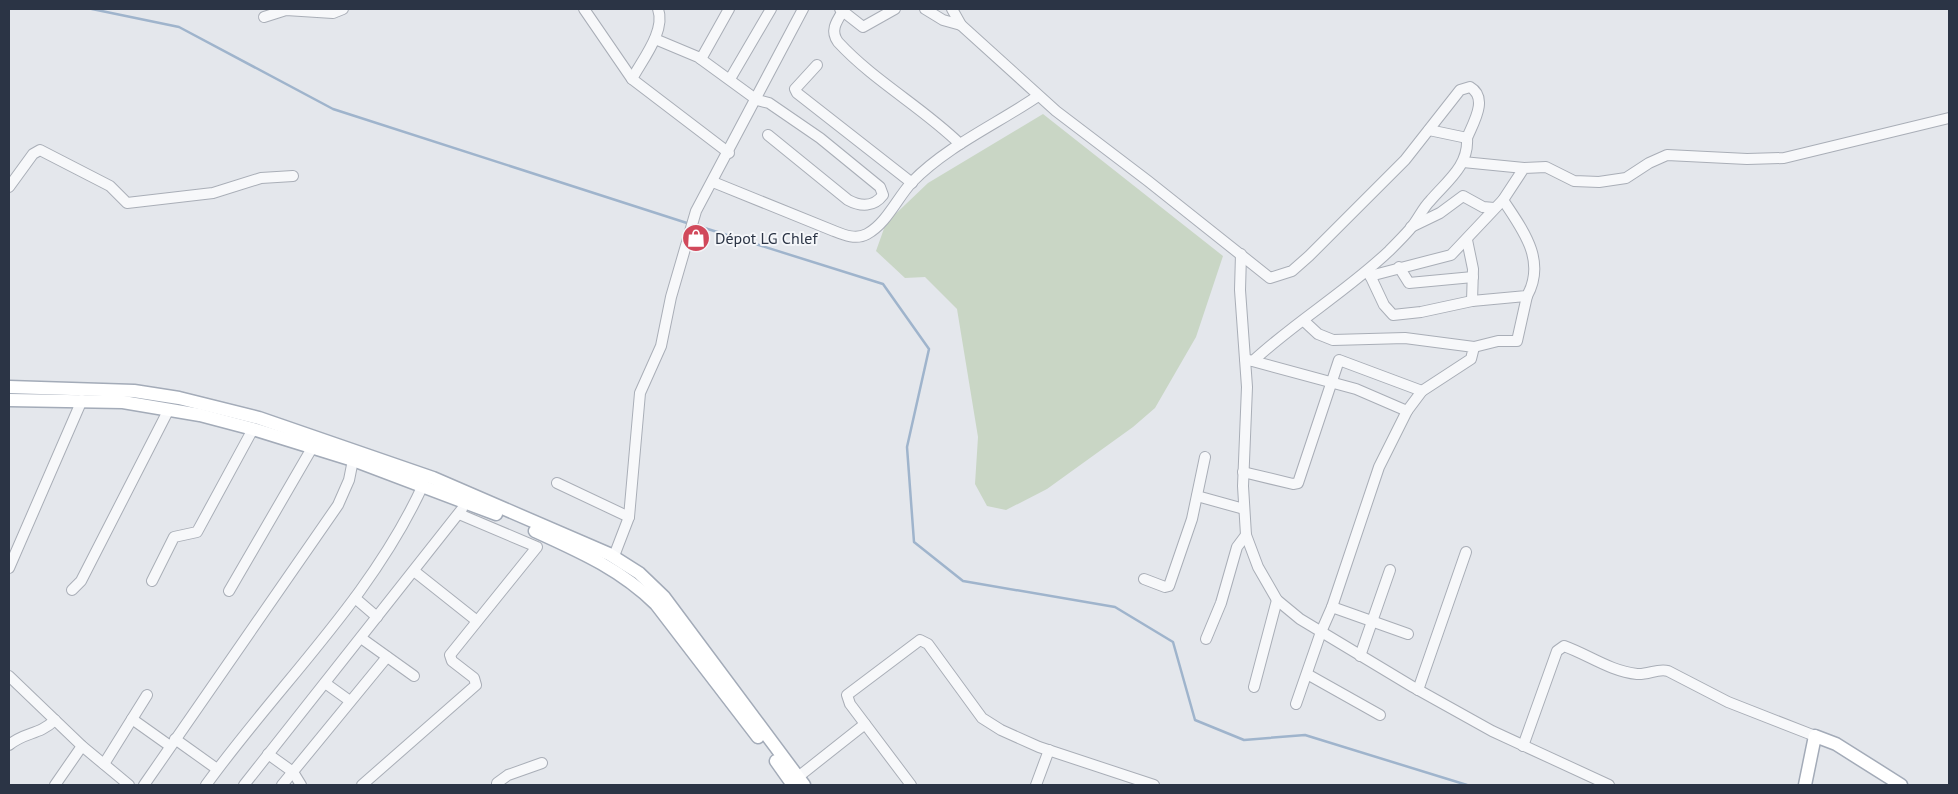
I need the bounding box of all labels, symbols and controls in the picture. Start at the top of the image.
shop icon: Dépot LG Chlef [681,223,711,253]
place label: Dépot LG Chlef [715,228,818,248]

